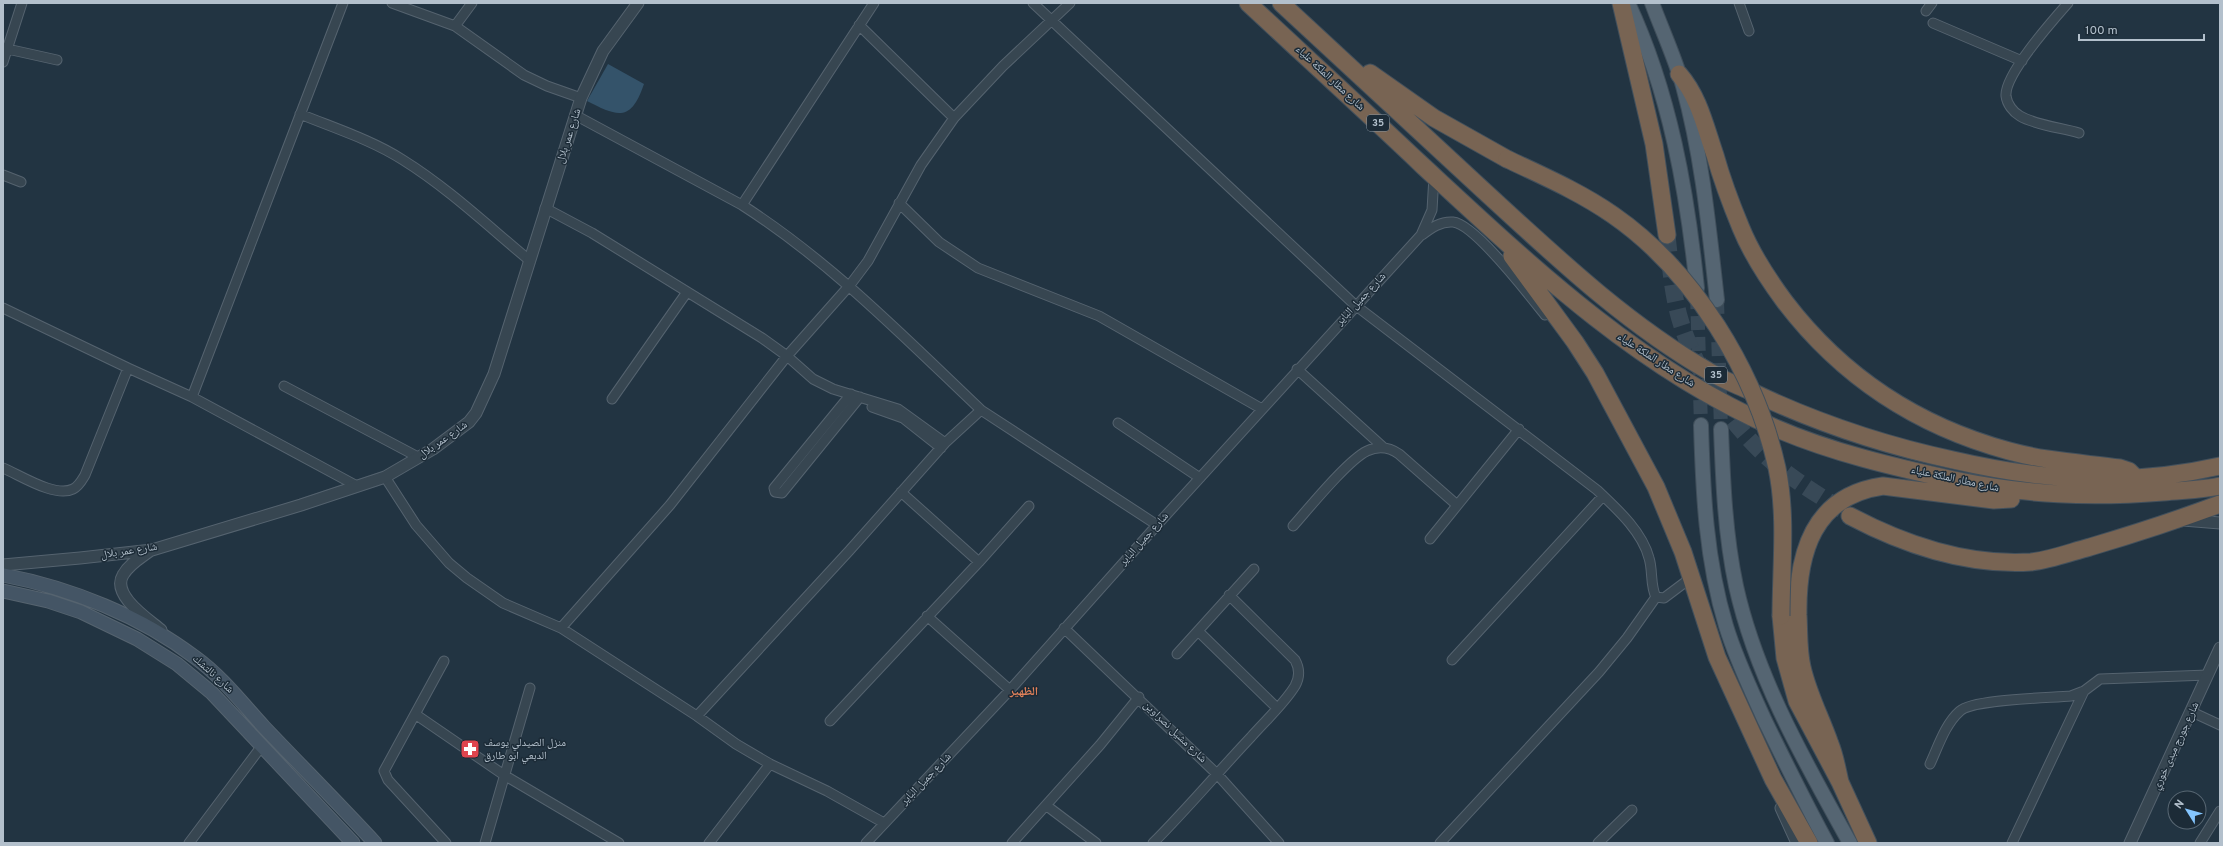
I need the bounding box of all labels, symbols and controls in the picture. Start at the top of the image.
scale bar [2079,16,2204,42]
text: 100 m [2085,23,2118,39]
street label: شارع مطار الملكة علياء [1292,42,1368,114]
street label: شارع عمر بلال [554,107,584,165]
road number: 35 [1367,115,1389,131]
street label: شارع جميل الباير [1332,270,1389,329]
street label: شارع مطار الملكة علياء [1615,330,1697,390]
road number: 35 [1705,367,1727,383]
street label: شارع عمر بلال [416,418,470,462]
street label: شارع مطار الملكة علياء [1910,463,2000,495]
street label: شارع جميل الباير [1116,509,1172,569]
street label: شارع عمر بلال [100,540,158,562]
street label: شارع نالتشك [189,652,237,696]
district label: الظهير [1009,684,1038,700]
street label: شارع مشيل نصراوين [1140,698,1210,766]
street label: شارع جورج مبدى خوري [2149,700,2203,793]
place label: منزل الصيدلي يوسف الدبعي ابو طارق [484,736,566,764]
pharmacy icon: منزل الصيدلي يوسف الدبعي ابو طارق [459,738,481,760]
street label: شارع جميل الباير [897,750,954,809]
north arrow [2167,790,2207,830]
text: N [2172,797,2188,812]

